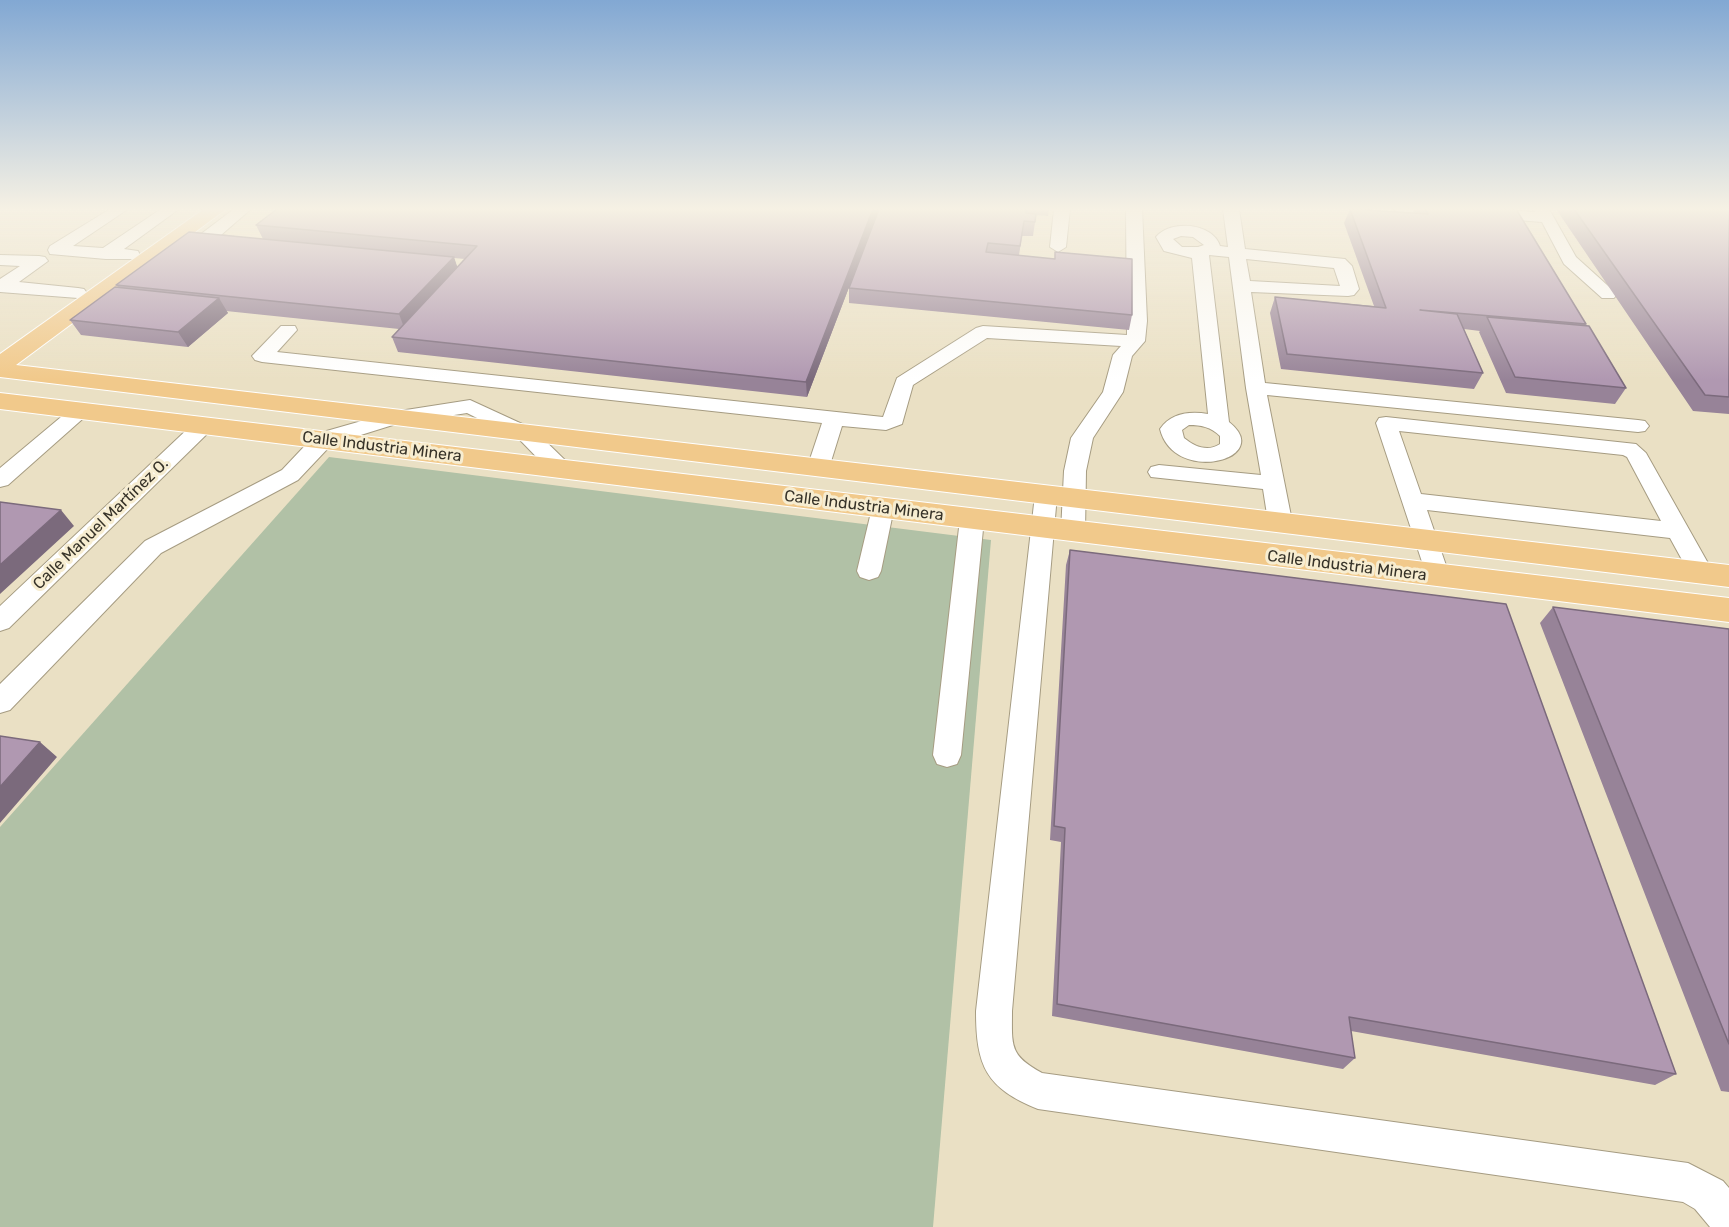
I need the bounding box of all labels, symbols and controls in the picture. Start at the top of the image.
street label: Calle Industria Minera [301,428,463,466]
street label: Calle Manuel Martínez O. [29,454,173,594]
street label: Calle Industria Minera [783,487,945,525]
street label: Calle Industria Minera [1266,547,1428,585]

